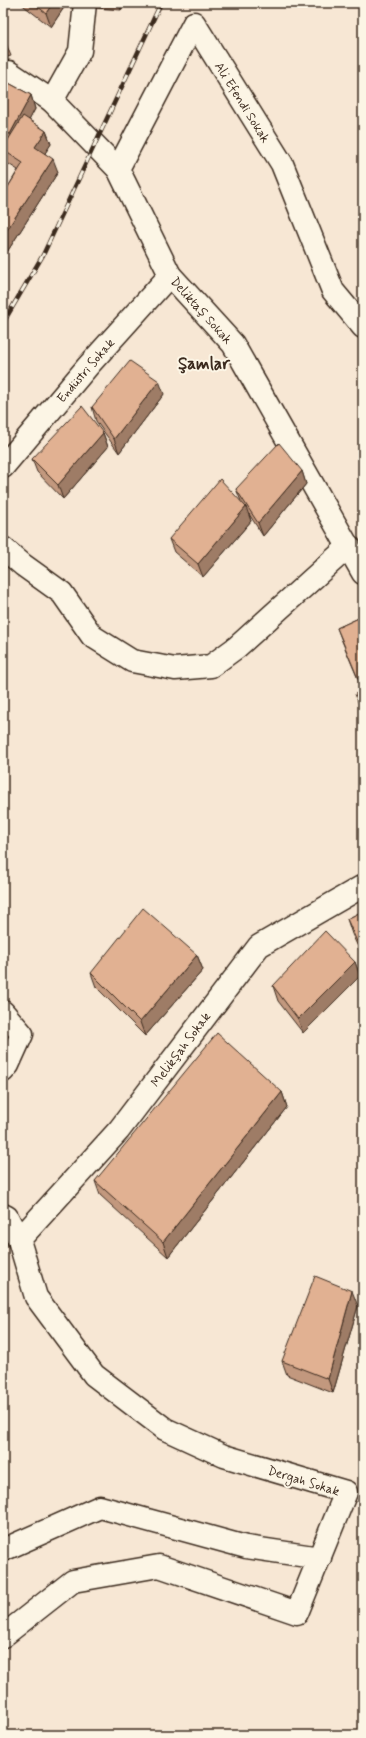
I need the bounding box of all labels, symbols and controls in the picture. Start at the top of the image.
street label: Ali Efendi Sokak [210,59,274,147]
street label: Deliktaş Sokak [166,274,236,349]
street label: Endüstri Sokak [54,335,119,407]
district label: Şamlar [178,353,231,375]
street label: Melikşah Sokak [147,1009,215,1091]
street label: Dergah Sokak [265,1462,342,1501]

